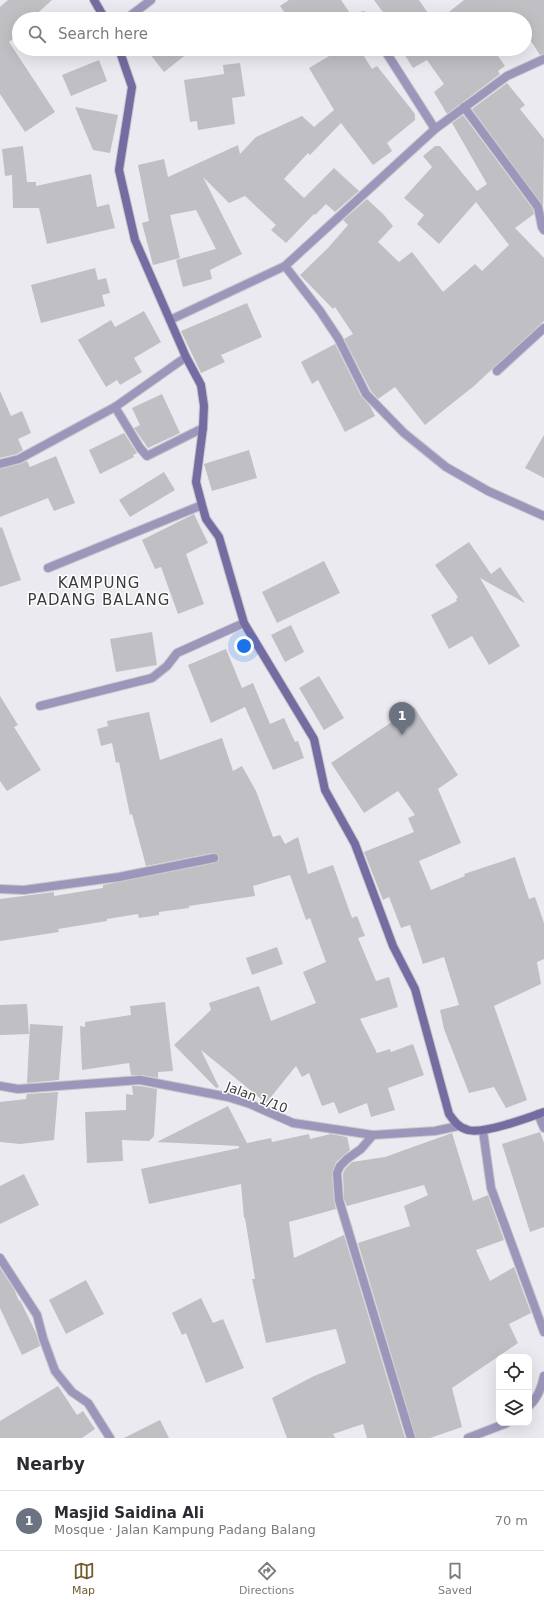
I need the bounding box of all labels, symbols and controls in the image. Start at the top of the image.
search box [12,12,532,56]
icon: search [26,23,48,45]
text: Search here [58,25,148,43]
district label: KAMPUNG PADANG BALANG [28,574,170,609]
your location [234,636,254,656]
pin: 1 [389,702,415,735]
street label: Jalan 1/10 [223,1078,290,1116]
map controls [496,1354,532,1426]
button: locate [496,1354,532,1390]
button: layers [496,1390,532,1426]
text: Nearby [16,1454,85,1474]
text: Masjid Saidina Ali [54,1504,204,1522]
text: 1 [24,1513,34,1528]
text: 70 m [495,1513,528,1528]
text: Mosque · Jalan Kampung Padang Balang [54,1522,316,1537]
tab: Map [72,1560,95,1597]
tab: Directions [239,1560,294,1597]
tab: Saved [438,1560,472,1597]

